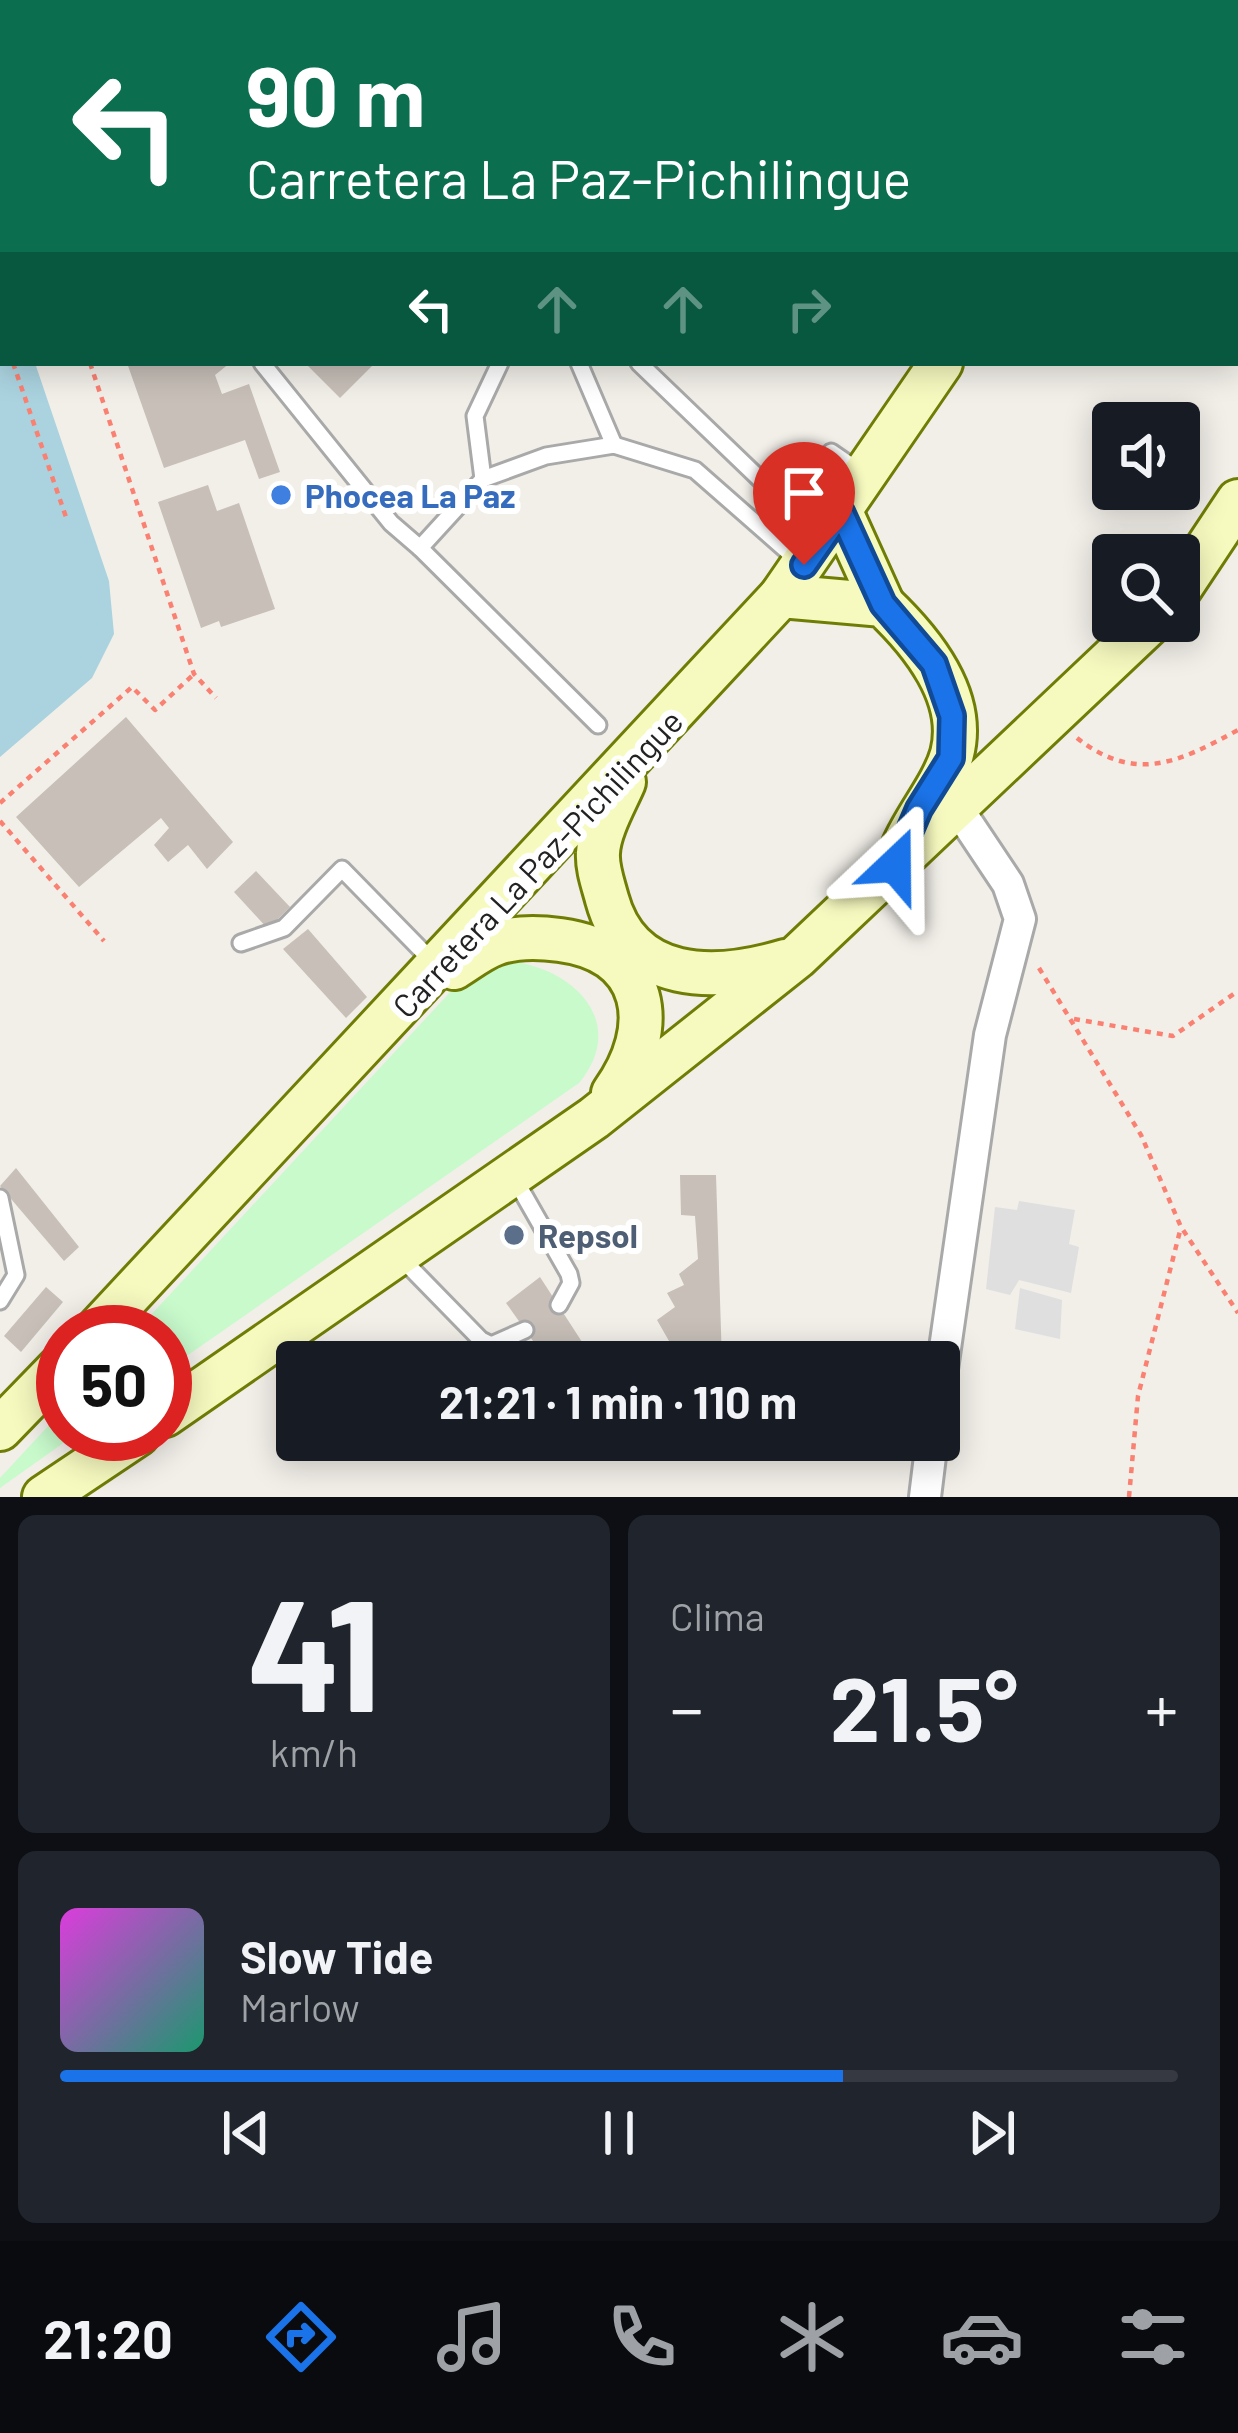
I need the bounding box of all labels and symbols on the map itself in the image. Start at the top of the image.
pin [753,442,855,565]
place label: Phocea La Paz [305,475,515,515]
marker: Phocea La Paz [268,482,294,508]
street label: Carretera La Paz-Pichilingue [384,701,690,1025]
position arrow [832,802,958,928]
place label: Repsol [538,1215,638,1255]
marker: Repsol [501,1222,527,1248]
speed limit sign: 50 [36,1305,192,1461]

